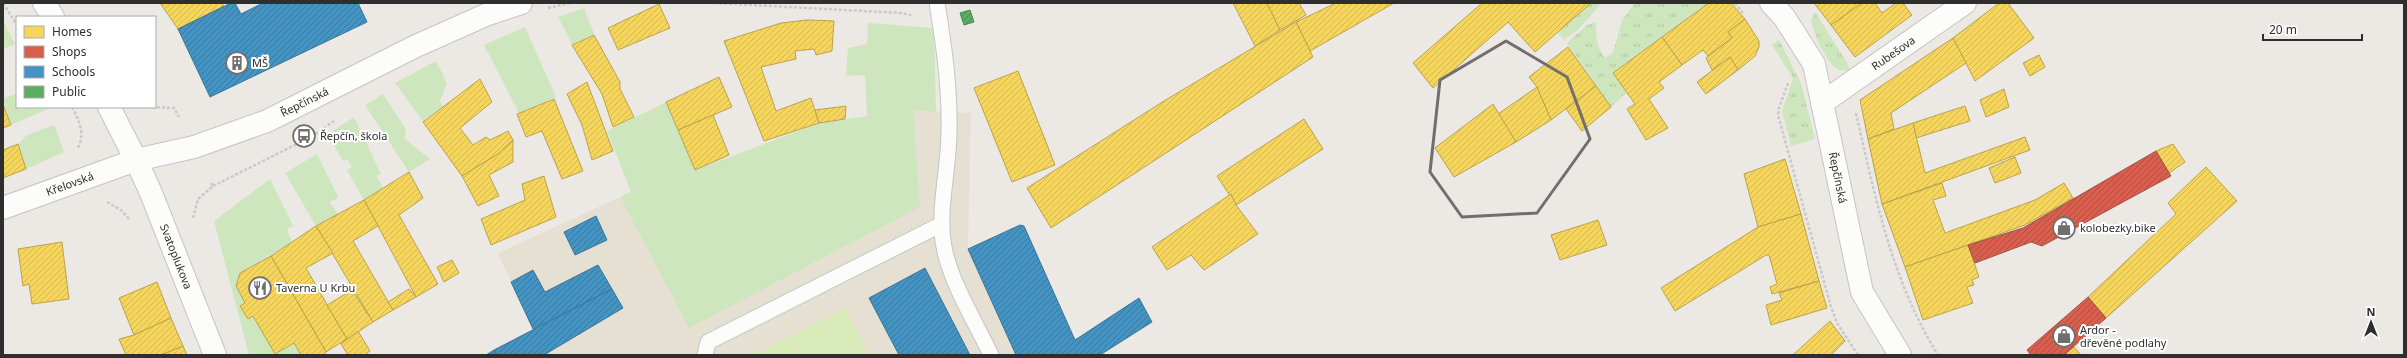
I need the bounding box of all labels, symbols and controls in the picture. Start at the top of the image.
legend [16,16,156,108]
scale bar [2263,16,2362,42]
text: 20 m [2269,21,2297,38]
text: Homes [52,23,92,40]
street label: Rubešova [1868,32,1918,73]
text: Shops [52,43,87,60]
building icon: MŠ [224,50,250,76]
place label: MŠ [252,55,268,70]
text: Schools [52,63,95,80]
text: Public [52,83,86,100]
street label: Řepčínská [278,83,331,120]
bus stop icon: Řepčín, škola [291,123,317,149]
place label: Řepčín, škola [320,128,387,143]
street label: Řepčínská [1826,151,1851,205]
street label: Křelovská [44,168,95,199]
shop icon: kolobezky.bike [2051,215,2077,241]
place label: kolobezky.bike [2080,220,2156,235]
street label: Svatoplukova [157,222,196,291]
restaurant icon: Taverna U Krbu [247,275,273,301]
place label: Taverna U Krbu [276,280,355,295]
north arrow [2351,302,2391,342]
text: N [2367,304,2375,319]
place label: Ardor - dřevěné podlahy [2080,322,2167,350]
shop icon: Ardor - dřevěné podlahy [2051,323,2077,349]

